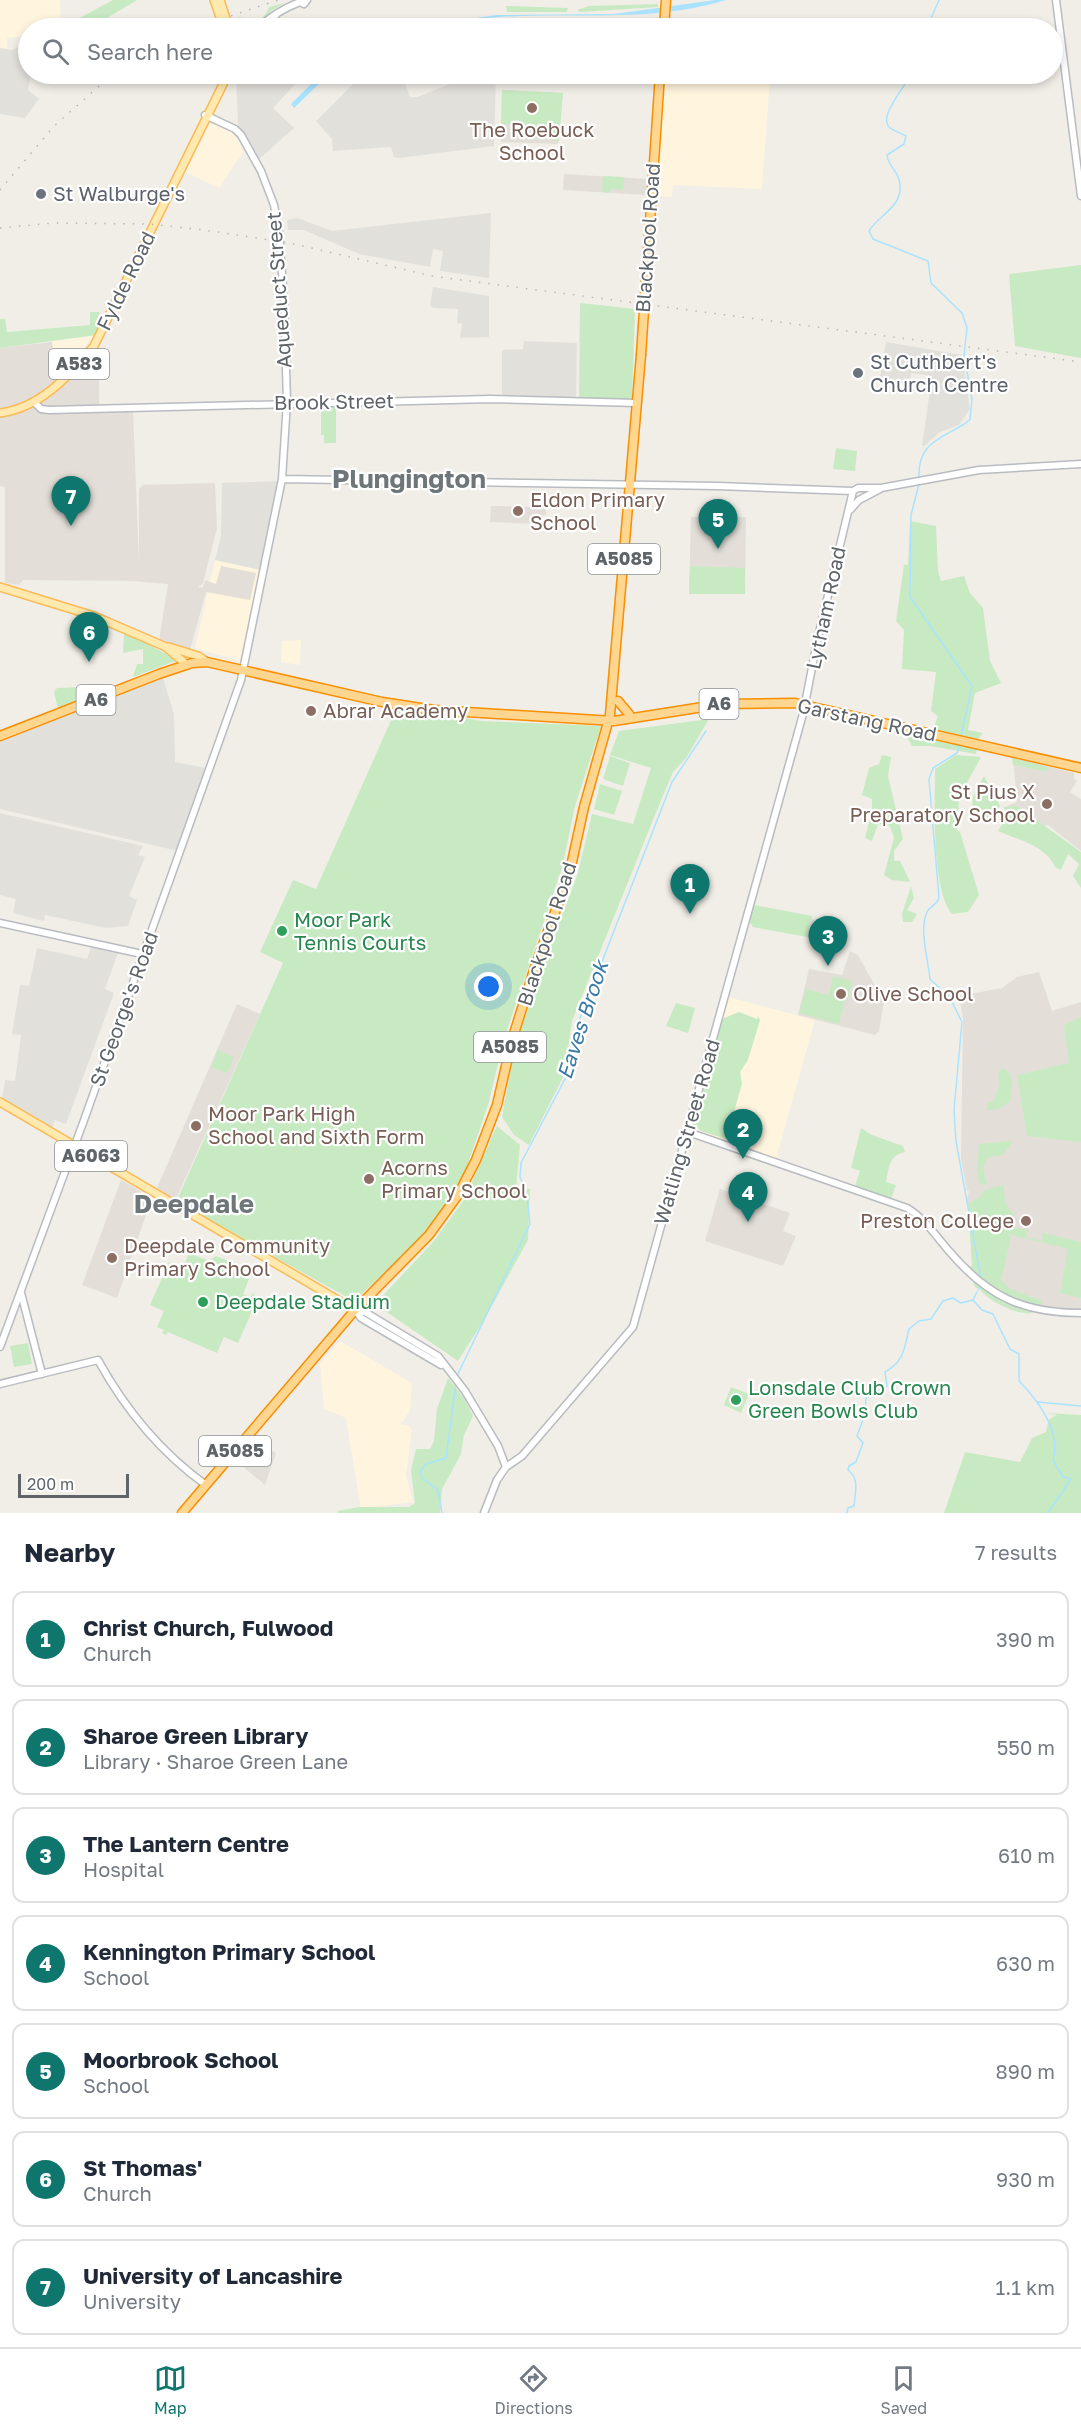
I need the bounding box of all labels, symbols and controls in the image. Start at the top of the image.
search box [18,18,1063,84]
icon: search [39,35,72,68]
text: Search here [87,38,213,65]
marker: The Roebuck School [525,101,539,115]
place label: The Roebuck School [470,117,594,164]
street label: Blackpool Road [630,162,664,314]
place label: St Walburge's [53,181,185,205]
marker: St Walburge's [34,187,48,201]
street label: Aqueduct Street [261,211,295,369]
street label: Fylde Road [91,227,159,334]
road number: A583 [49,349,109,379]
place label: St Cuthbert's Church Centre [870,349,1008,396]
marker: St Cuthbert's Church Centre [851,366,865,380]
street label: Brook Street [274,388,394,414]
district label: Plungington [332,463,486,494]
pin: 7 [52,476,90,526]
place label: Eldon Primary School [530,487,665,534]
pin: 5 [698,500,738,549]
marker: Eldon Primary School [511,504,525,518]
road number: A5085 [588,544,660,574]
street label: Lytham Road [800,544,850,671]
pin: 6 [70,612,109,662]
road number: A6 [76,685,116,715]
road number: A6 [700,689,738,719]
street label: Garstang Road [795,693,939,745]
place label: Abrar Academy [323,698,468,722]
marker: Abrar Academy [304,704,318,718]
place label: St Pius X Preparatory School [849,779,1035,826]
marker: St Pius X Preparatory School [1040,797,1054,811]
street label: Blackpool Road [511,859,581,1009]
pin: 1 [670,864,710,914]
place label: Moor Park Tennis Courts [294,907,426,954]
pin: 3 [808,916,848,966]
marker: Moor Park Tennis Courts [275,924,289,938]
street label: St George's Road [84,928,162,1090]
water label: Eaves Brook [551,955,614,1082]
your location [474,972,503,1001]
place label: Olive School [853,981,973,1005]
marker: Olive School [834,987,848,1001]
road number: A5085 [474,1032,546,1062]
street label: Watling Street Road [648,1036,724,1227]
place label: Moor Park High School and Sixth Form [208,1101,424,1148]
pin: 2 [724,1110,762,1159]
marker: Moor Park High School and Sixth Form [189,1119,203,1133]
road number: A6063 [55,1141,127,1171]
place label: Acorns Primary School [381,1155,527,1202]
marker: Acorns Primary School [362,1172,376,1186]
pin: 4 [728,1172,768,1222]
district label: Deepdale [134,1188,254,1219]
place label: Preston College [860,1208,1014,1232]
marker: Preston College [1019,1214,1033,1228]
place label: Deepdale Community Primary School [124,1233,330,1280]
marker: Deepdale Community Primary School [105,1251,119,1265]
place label: Deepdale Stadium [215,1289,390,1313]
marker: Deepdale Stadium [196,1295,210,1309]
place label: Lonsdale Club Crown Green Bowls Club [748,1375,951,1422]
marker: Lonsdale Club Crown Green Bowls Club [729,1393,743,1407]
road number: A5085 [199,1436,271,1466]
scale bar [18,1471,129,1498]
text: 200 m [27,1474,74,1494]
text: Nearby [24,1537,115,1568]
text: 7 results [975,1540,1057,1564]
text: Christ Church, Fulwood [83,1614,333,1641]
text: 1 [40,1627,51,1651]
text: 390 m [996,1627,1055,1651]
text: Church [83,1641,152,1665]
text: Sharoe Green Library [83,1722,308,1749]
text: 2 [39,1735,52,1759]
text: 550 m [997,1735,1055,1759]
text: Library · Sharoe Green Lane [83,1749,348,1773]
text: The Lantern Centre [83,1830,289,1857]
text: 3 [39,1843,52,1867]
text: 610 m [998,1843,1055,1867]
text: Hospital [83,1857,164,1881]
text: Kennington Primary School [83,1938,375,1965]
text: 4 [39,1951,52,1975]
text: 630 m [996,1951,1055,1975]
text: School [83,1965,149,1989]
text: Moorbrook School [83,2046,278,2073]
text: 5 [39,2059,52,2083]
text: 890 m [996,2059,1055,2083]
text: School [83,2073,149,2097]
text: St Thomas' [83,2154,202,2181]
text: 6 [39,2167,52,2191]
text: 930 m [996,2167,1055,2191]
text: Church [83,2181,152,2205]
text: University of Lancashire [83,2262,343,2289]
text: 7 [40,2275,51,2299]
text: 1.1 km [996,2275,1055,2299]
text: University [83,2289,181,2313]
tab: Map [154,2362,187,2418]
tab: Directions [495,2362,573,2418]
tab: Saved [880,2362,927,2418]

